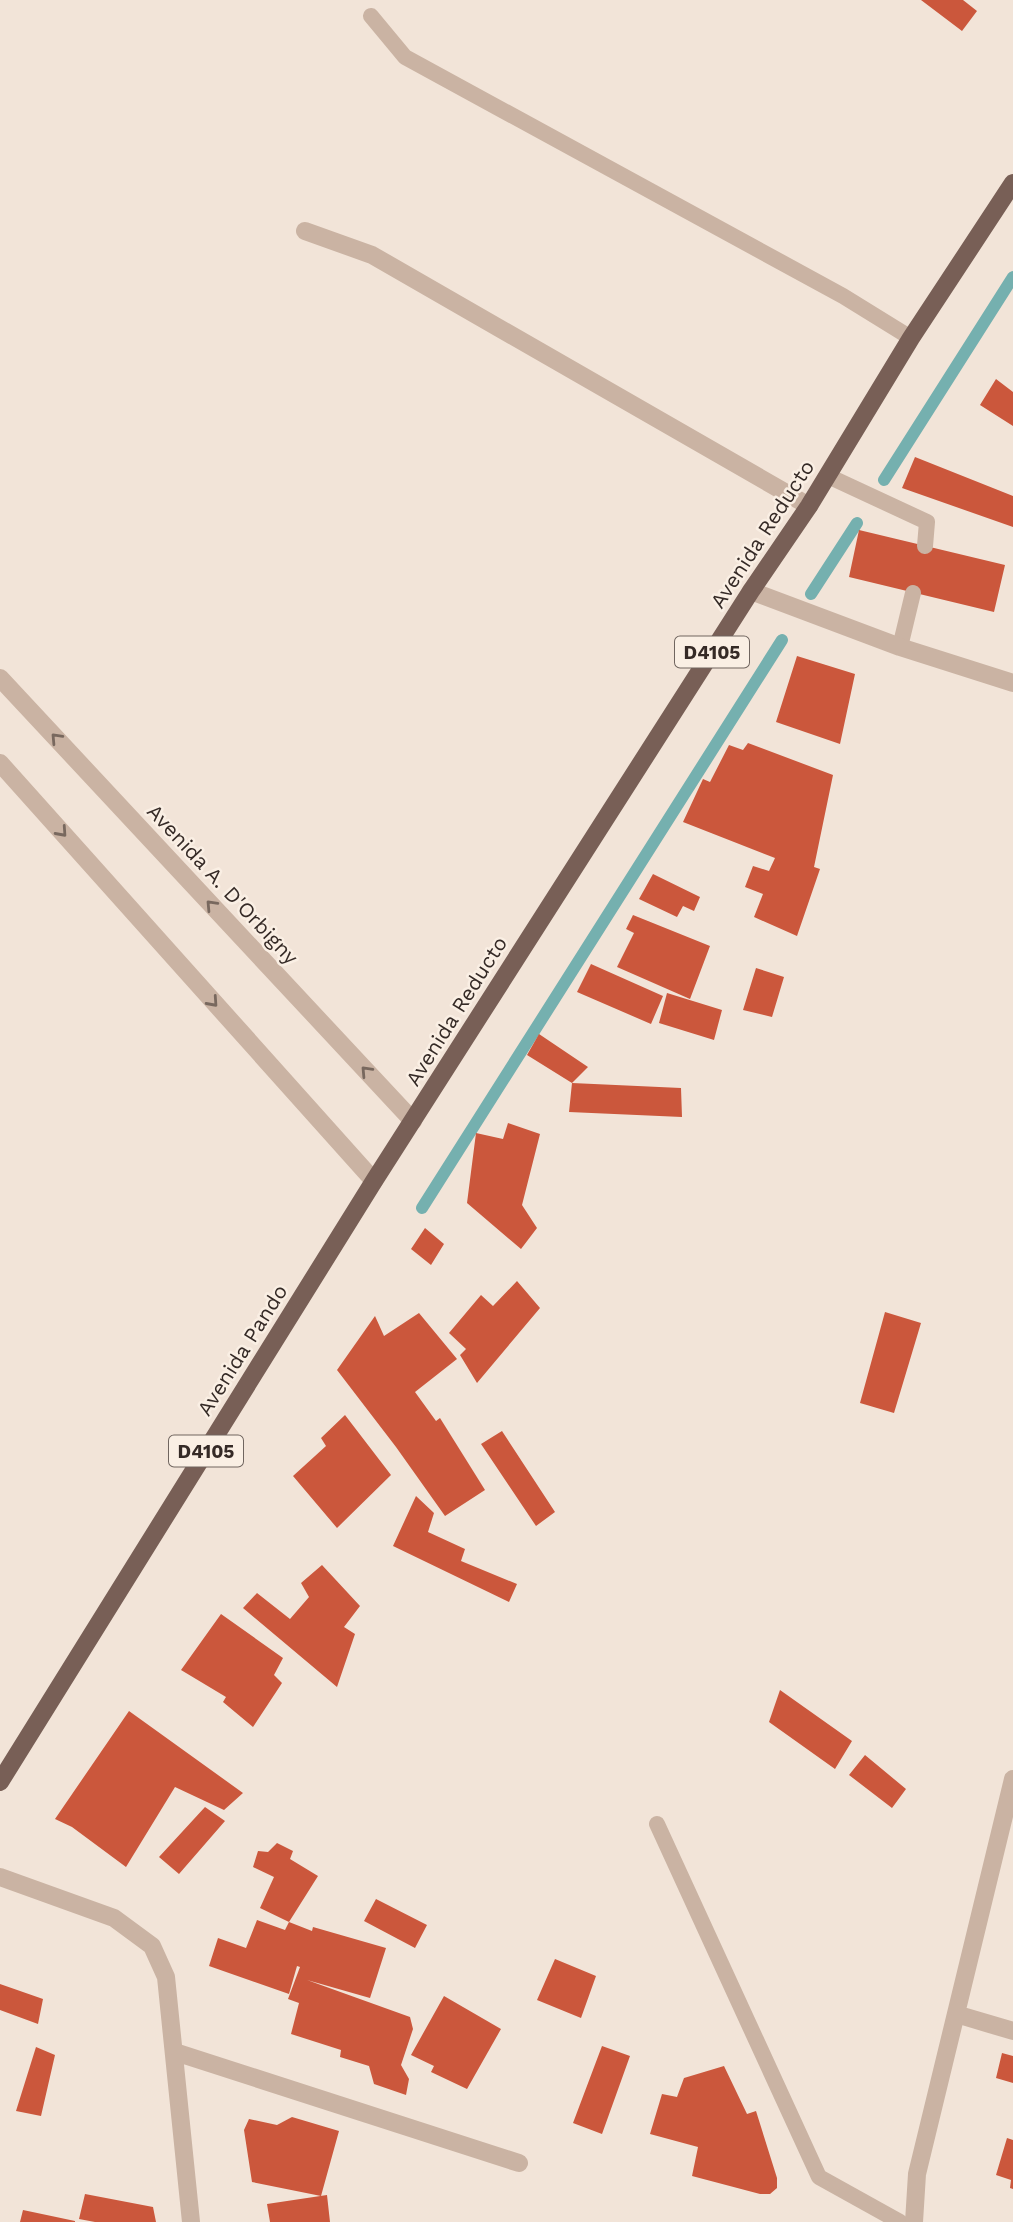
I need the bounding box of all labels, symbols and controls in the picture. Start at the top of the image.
street label: Avenida Reducto [705,455,819,613]
road number: D4105 [675,636,749,667]
one-way arrow [52,733,65,746]
street label: Avenida A. D'Orbigny [142,799,304,970]
one-way arrow [54,824,66,837]
one-way arrow [207,900,220,913]
street label: Avenida Reducto [400,932,512,1090]
one-way arrow [205,993,217,1006]
one-way arrow [362,1066,375,1079]
street label: Avenida Pando [192,1280,292,1420]
road number: D4105 [169,1436,243,1466]

